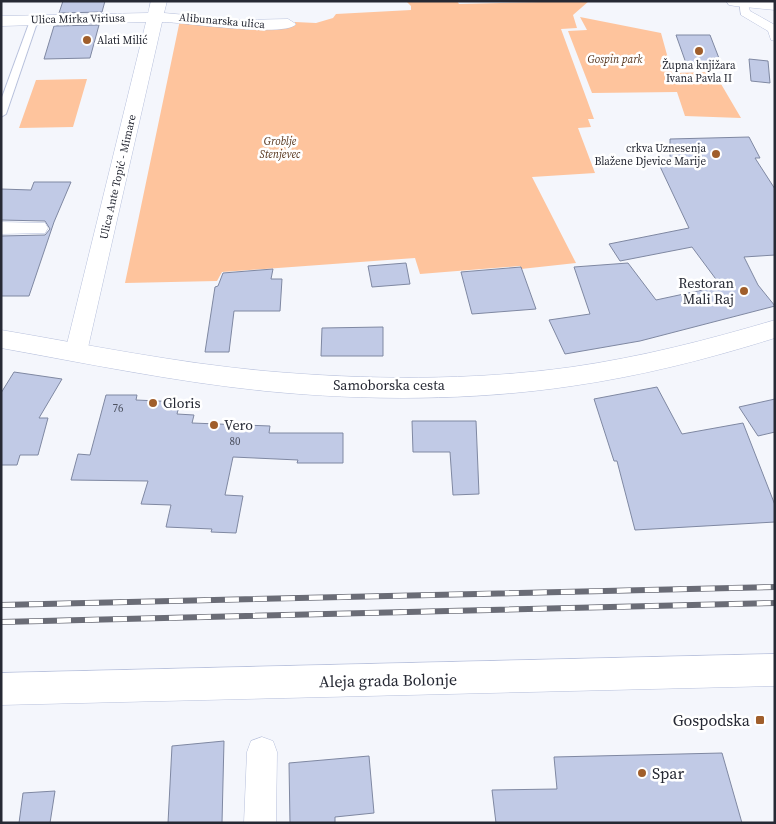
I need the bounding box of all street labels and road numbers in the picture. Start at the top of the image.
street label: Alibunarska ulica [178,10,266,32]
street label: Ulica Mirka Viriusa [31,11,126,27]
street label: Ulica Ante Topić - Mimare [96,113,140,241]
street label: Samoborska cesta [333,375,446,395]
street label: Aleja grada Bolonje [319,668,457,692]

